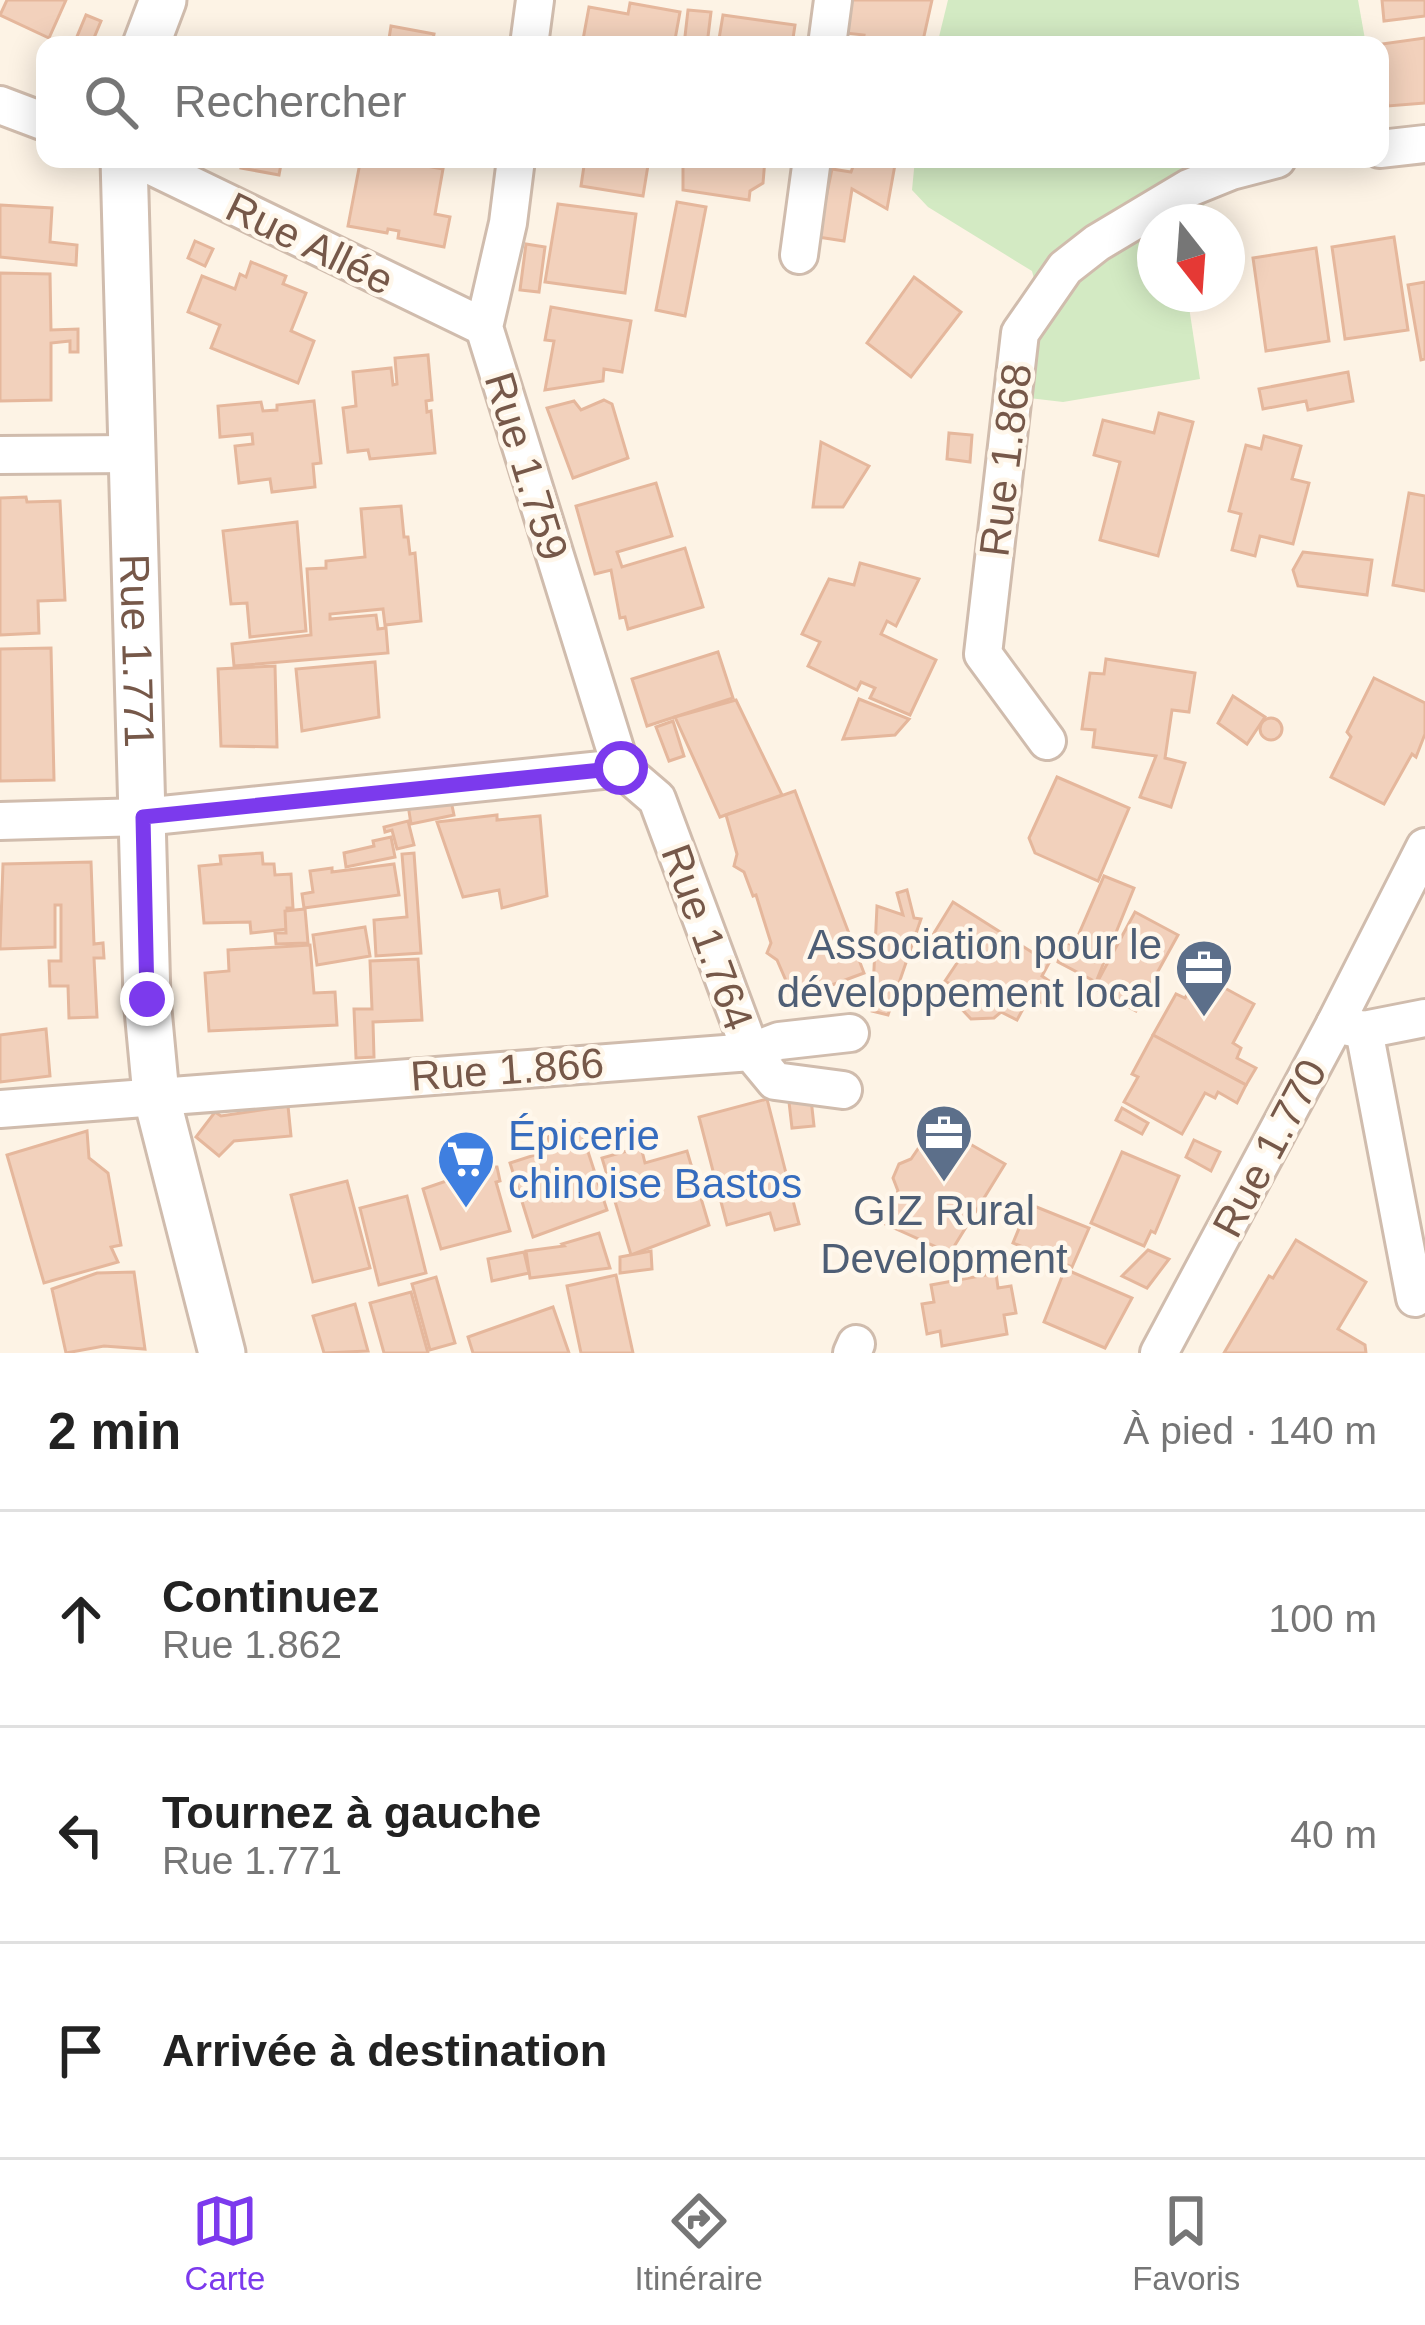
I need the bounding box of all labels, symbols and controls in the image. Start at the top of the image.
search box [36,36,1389,168]
icon: search [78,69,144,135]
text: Rechercher [174,76,407,127]
street label: Rue Allée [219,183,401,304]
north arrow [1137,204,1245,312]
street label: Rue 1.868 [970,361,1041,559]
street label: Rue 1.759 [476,367,577,566]
street label: Rue 1.771 [111,553,163,748]
route start [594,741,648,795]
street label: Rue 1.764 [652,838,763,1036]
place label: Association pour le développement local [777,921,1162,1016]
office icon: Association pour le développement local [1173,937,1235,1019]
route end [120,972,174,1026]
street label: Rue 1.866 [409,1039,605,1100]
street label: Rue 1.770 [1203,1052,1336,1245]
office icon: GIZ Rural Development [913,1102,975,1184]
place label: Épicerie chinoise Bastos [508,1112,802,1207]
supermarket icon: Épicerie chinoise Bastos [435,1128,497,1210]
place label: GIZ Rural Development [820,1187,1068,1282]
text: 2 min [48,1403,181,1460]
text: À pied · 140 m [1123,1409,1377,1452]
text: Continuez [162,1571,379,1622]
icon: ahead [48,1586,114,1652]
text: 100 m [1269,1597,1377,1640]
text: Rue 1.862 [162,1623,342,1666]
text: Tournez à gauche [162,1787,541,1838]
icon: left [48,1802,114,1868]
text: 40 m [1290,1813,1377,1856]
text: Rue 1.771 [162,1839,342,1882]
icon: arrive [48,2018,114,2084]
text: Arrivée à destination [162,2025,607,2076]
tab: Carte [185,2188,265,2298]
tab: Itinéraire [635,2188,763,2298]
tab: Favoris [1132,2188,1240,2298]

